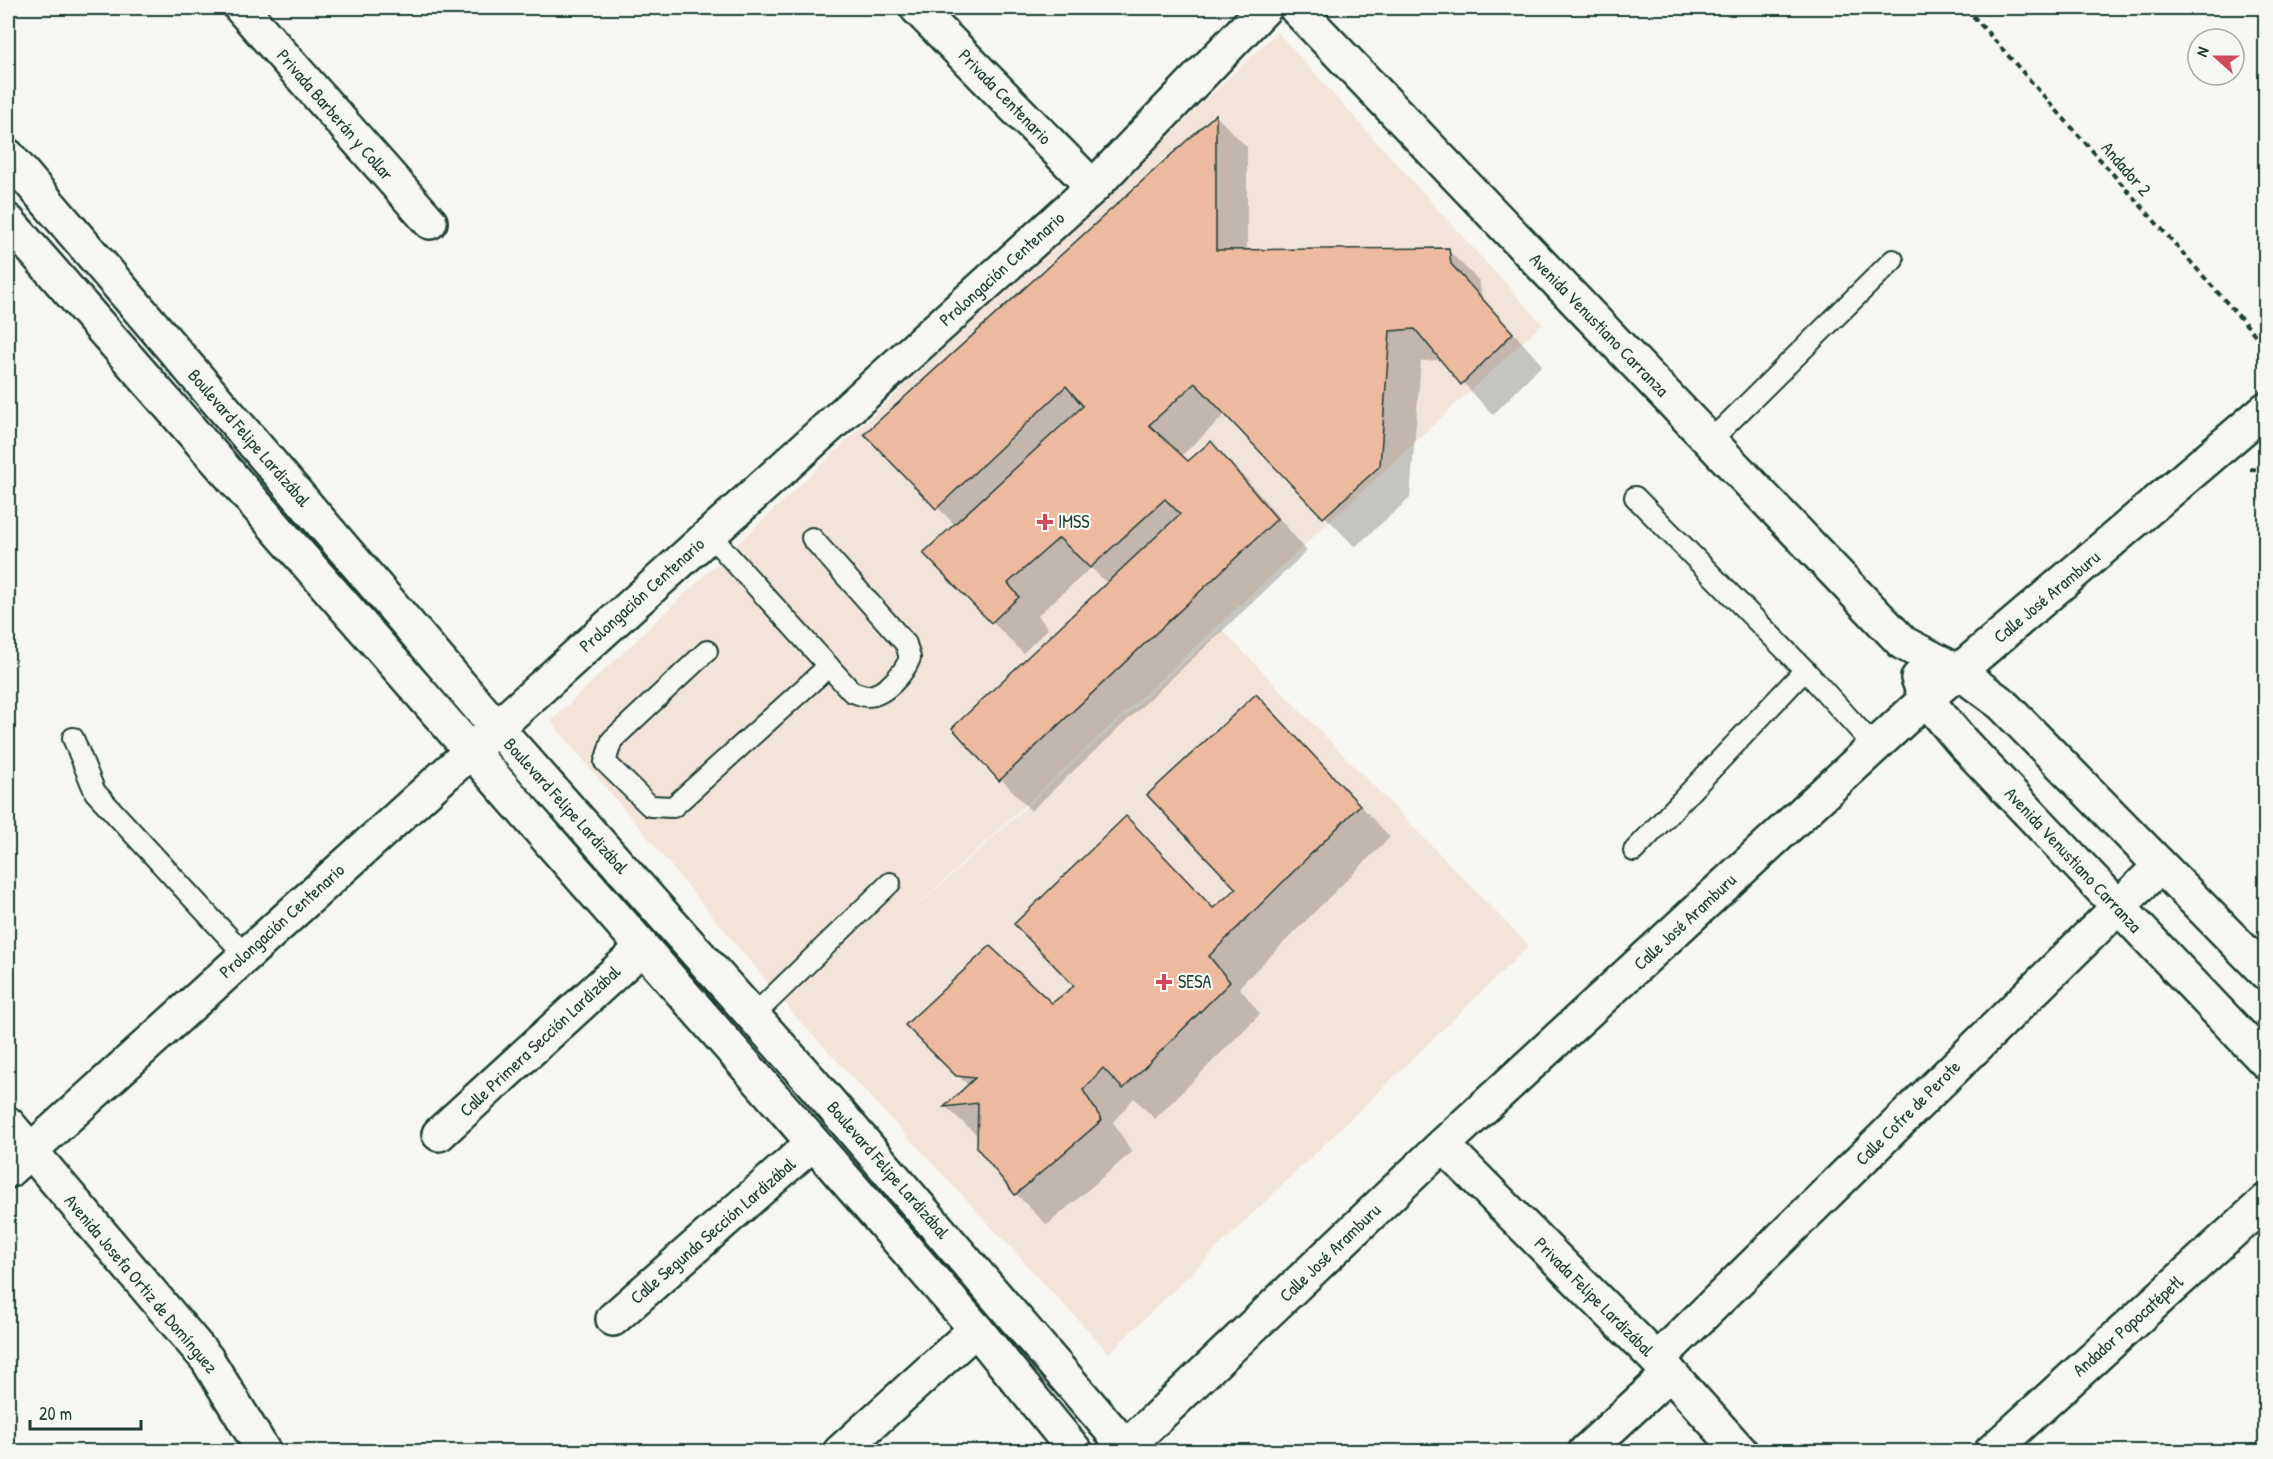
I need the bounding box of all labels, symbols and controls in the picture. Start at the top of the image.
north arrow [2186,27,2246,87]
street label: Privada Centenario [953,43,1057,150]
text: N [2190,43,2214,60]
street label: Privada Barberán y Collar [271,44,400,186]
street label: Andador 2 [2096,136,2157,202]
street label: Prolongación Centenario [934,206,1070,332]
street label: Avenida Venustiano Carranza [1524,247,1675,402]
street label: Boulevard Felipe Lardizábal [182,363,316,512]
place label: IMSS [1058,509,1089,534]
marker: IMSS [1036,513,1054,531]
street label: Prolongación Centenario [574,532,710,658]
street label: Calle José Aramburu [1988,545,2105,649]
street label: Boulevard Felipe Lardizábal [498,732,634,879]
street label: Avenida Venustiano Carranza [1999,781,2148,938]
street label: Prolongación Centenario [214,858,350,984]
street label: Calle José Aramburu [1628,868,1741,976]
street label: Calle Primera Sección Lardizábal [454,959,626,1122]
place label: SESA [1178,969,1211,994]
marker: SESA [1155,973,1173,991]
street label: Calle Cofre de Perote [1849,1054,1966,1171]
street label: Boulevard Felipe Lardizábal [821,1095,955,1244]
street label: Calle Segunda Sección Lardizábal [625,1152,801,1309]
street label: Avenida Josefa Ortiz de Domínguez [59,1189,224,1379]
street label: Calle José Aramburu [1274,1198,1386,1307]
street label: Privada Felipe Lardizábal [1529,1231,1660,1362]
street label: Andador Popocatépetl [2067,1269,2188,1382]
scale bar [30,1393,141,1431]
text: 20 m [39,1401,72,1426]

